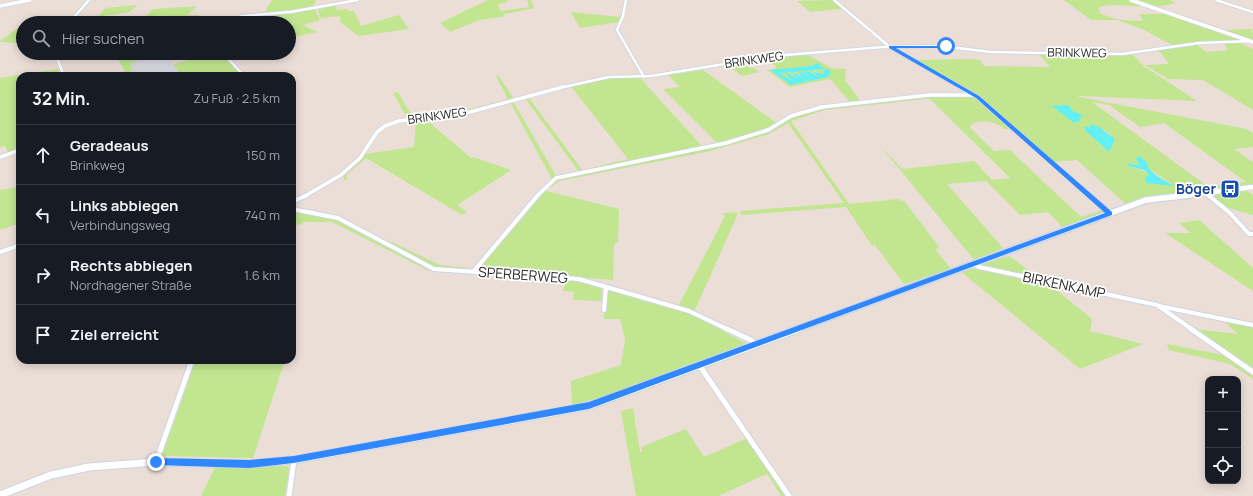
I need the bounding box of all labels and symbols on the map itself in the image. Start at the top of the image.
route start [937,37,955,55]
street label: BRINKWEG [1047,43,1107,62]
street label: BRINKWEG [723,47,785,72]
street label: BRINKWEG [406,103,468,128]
bus stop icon: Böger [1219,178,1241,200]
place label: Böger [1176,179,1216,198]
street label: SPERBERWEG [478,262,569,287]
street label: BIRKENKAMP [1021,266,1108,303]
route end [147,453,165,471]

